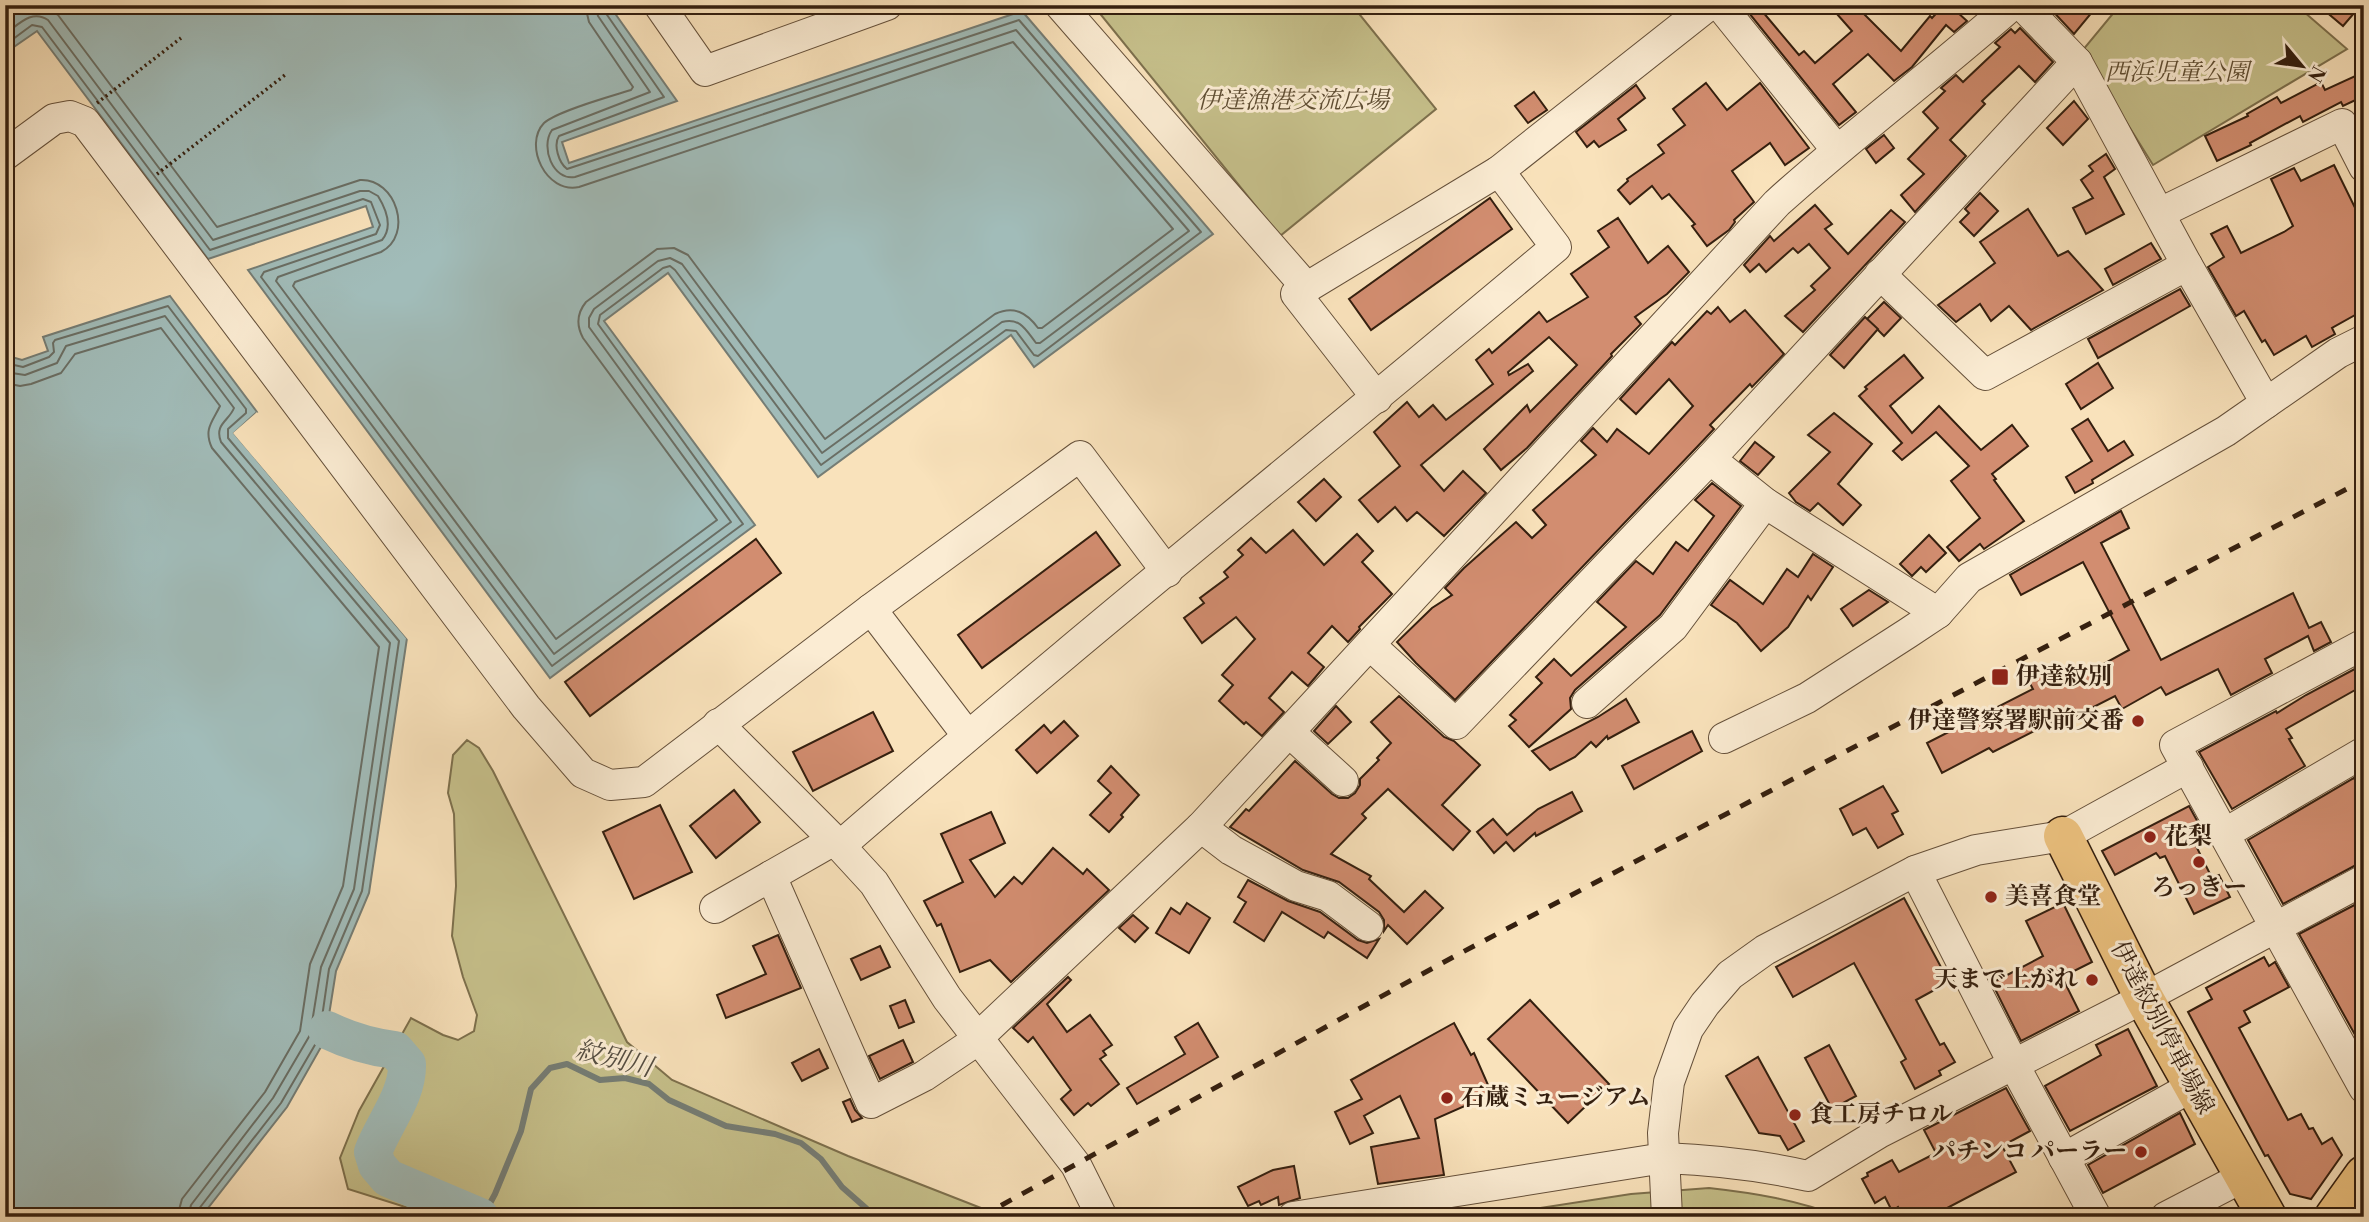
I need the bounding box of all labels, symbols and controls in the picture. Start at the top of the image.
north arrow [2268,32,2338,102]
park label: 西浜児童公園 [2105,58,2253,88]
text: N [2302,61,2330,86]
park label: 伊達漁港交流広場 [1197,86,1391,116]
place label: 伊達紋別 [2016,662,2112,692]
marker: 伊達紋別 [1990,667,2010,687]
place label: 伊達警察署駅前交番 [1908,706,2124,736]
marker: 伊達警察署駅前交番 [2130,713,2146,729]
place label: 花梨 [2164,822,2212,852]
marker: 花梨 [2142,829,2158,845]
marker: ろっきー [2191,854,2207,870]
place label: ろっきー [2151,873,2247,903]
place label: 美喜食堂 [2005,882,2101,912]
marker: 美喜食堂 [1983,889,1999,905]
street label: 伊達紋別停車場線 [2104,936,2220,1120]
place label: 天まで上がれ [1934,965,2078,995]
marker: 天まで上がれ [2084,972,2100,988]
water label: 紋別川 [572,1034,659,1085]
place label: 石蔵ミュージアム [1461,1083,1650,1113]
marker: 石蔵ミュージアム [1439,1090,1455,1106]
place label: 食工房チロル [1809,1100,1953,1130]
marker: 食工房チロル [1787,1107,1803,1123]
place label: パチンコ パーラー [1932,1137,2127,1167]
marker: パチンコ パーラー [2133,1144,2149,1160]

